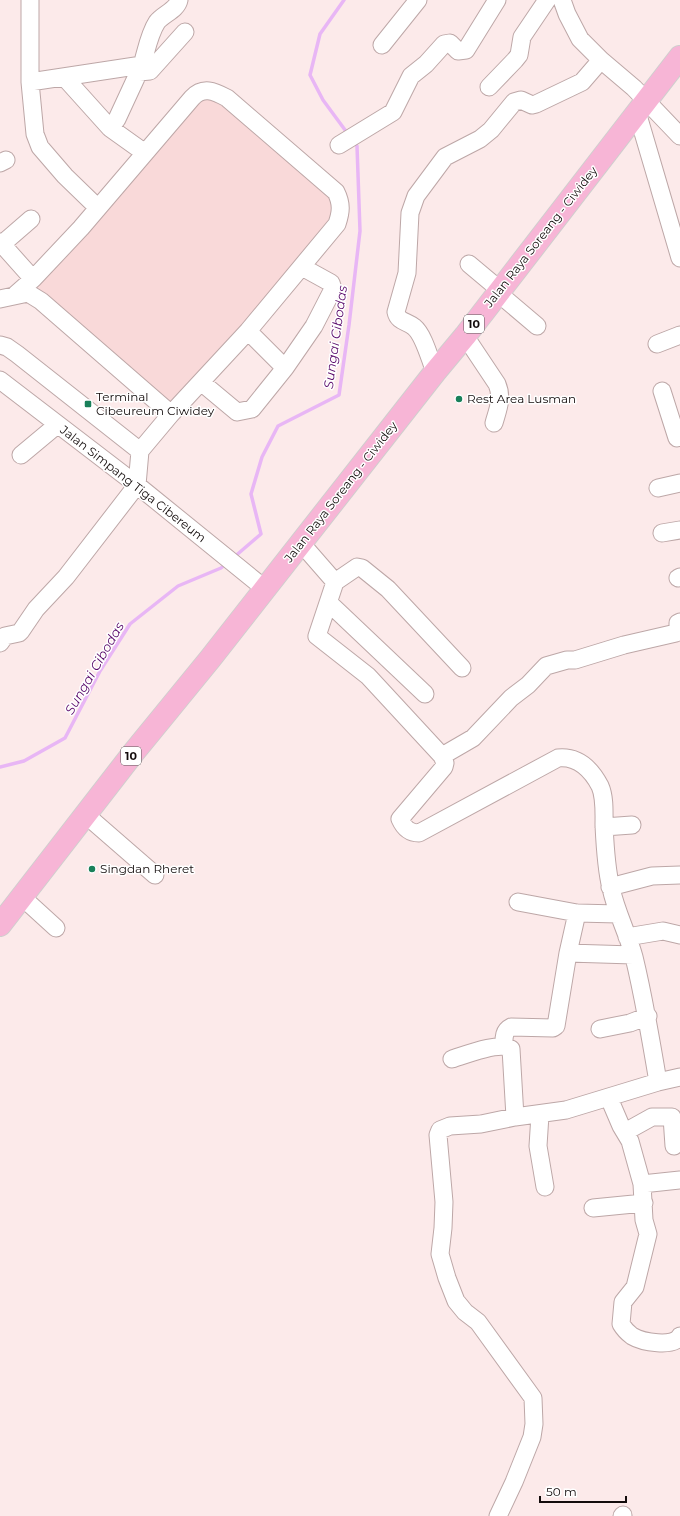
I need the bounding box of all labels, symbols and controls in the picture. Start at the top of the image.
street label: Jalan Raya Soreang - Ciwidey [480,163,601,311]
water label: Sungai Cibodas [320,284,350,390]
road number: 10 [464,315,484,333]
place label: Terminal Cibeureum Ciwidey [96,389,215,418]
place label: Rest Area Lusman [467,391,576,406]
marker: Rest Area Lusman [454,394,464,404]
marker: Terminal Cibeureum Ciwidey [83,399,93,409]
street label: Jalan Raya Soreang - Ciwidey [280,418,401,566]
street label: Jalan Simpang Tiga Cibereum [57,421,209,545]
water label: Sungai Cibodas [61,618,127,717]
road number: 10 [121,747,141,765]
place label: Singdan Rheret [100,861,194,876]
marker: Singdan Rheret [87,864,97,874]
scale bar [540,1478,626,1504]
text: 50 m [546,1484,577,1499]

